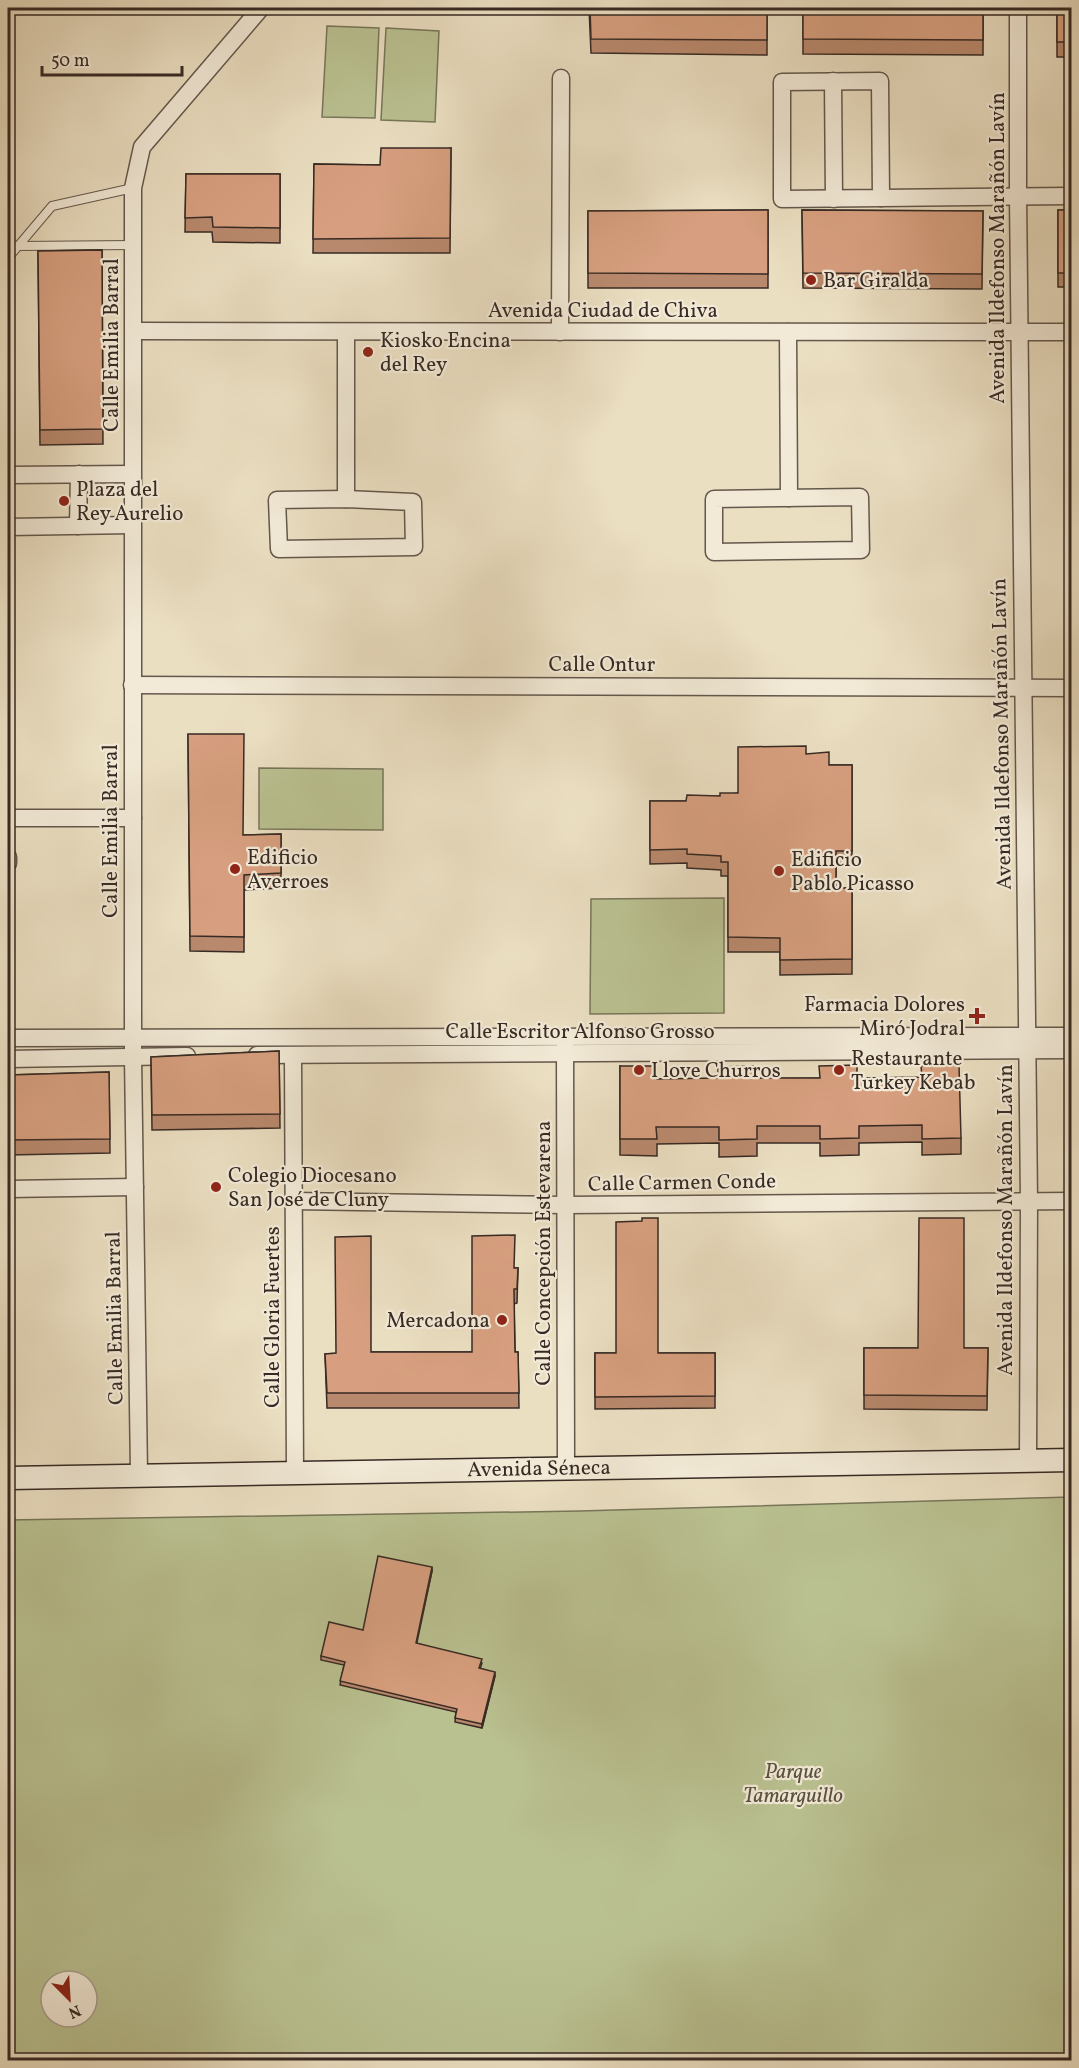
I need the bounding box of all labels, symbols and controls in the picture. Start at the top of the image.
scale bar [42,39,182,77]
text: 50 m [51,49,90,74]
street label: Avenida Ildefonso Marañón Lavín [984,92,1013,404]
street label: Calle Emilia Barral [98,258,127,432]
place label: Bar Giralda [823,267,929,296]
marker: Bar Giralda [804,273,818,287]
street label: Avenida Ciudad de Chiva [488,297,718,326]
place label: Kiosko Encina del Rey [380,327,511,380]
marker: Kiosko Encina del Rey [361,345,375,359]
place label: Plaza del Rey Aurelio [76,476,183,529]
marker: Plaza del Rey Aurelio [57,494,71,508]
street label: Avenida Ildefonso Marañón Lavín [985,578,1020,890]
street label: Calle Ontur [549,651,656,680]
street label: Calle Emilia Barral [97,744,126,918]
place label: Edificio Averroes [247,844,329,897]
place label: Edificio Pablo Picasso [791,846,914,899]
marker: Edificio Averroes [228,862,242,876]
marker: Edificio Pablo Picasso [772,864,786,878]
place label: Farmacia Dolores Miró Jodral [804,991,965,1044]
marker: Farmacia Dolores Miró Jodral [970,1009,984,1023]
street label: Calle Escritor Alfonso Grosso [445,1018,715,1047]
place label: Restaurante Turkey Kebab [851,1045,975,1098]
place label: I love Churros [651,1057,781,1086]
marker: I love Churros [632,1063,646,1077]
marker: Restaurante Turkey Kebab [832,1063,846,1077]
street label: Avenida Ildefonso Marañón Lavín [992,1064,1021,1376]
street label: Calle Concepción Estevarena [530,1120,559,1386]
place label: Colegio Diocesano San José de Cluny [228,1162,397,1215]
street label: Calle Carmen Conde [588,1167,776,1200]
marker: Colegio Diocesano San José de Cluny [209,1180,223,1194]
street label: Calle Gloria Fuertes [259,1226,288,1408]
street label: Calle Emilia Barral [99,1231,132,1405]
place label: Mercadona [386,1307,490,1336]
marker: Mercadona [495,1313,509,1327]
street label: Avenida Séneca [467,1454,611,1485]
park label: Parque Tamarguillo [743,1758,843,1811]
north arrow [39,1969,99,2029]
text: N [64,1998,84,2023]

